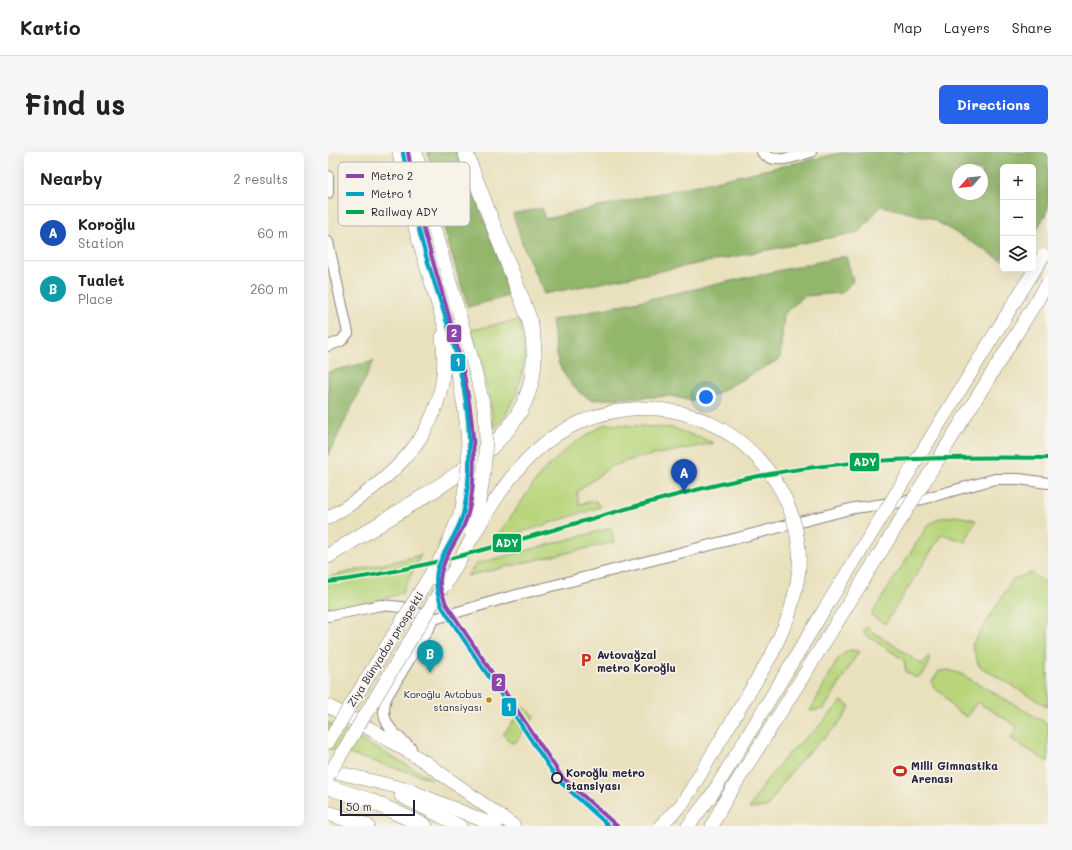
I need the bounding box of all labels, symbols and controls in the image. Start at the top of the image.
text: Kartio [20,15,80,40]
text: Map [893,18,922,37]
text: Layers [944,18,990,37]
text: Share [1012,18,1052,37]
button: Directions [939,85,1048,124]
text: Find us [24,86,125,122]
legend [338,162,470,226]
north arrow [952,164,988,200]
map controls [1000,164,1036,272]
button: + [1000,164,1036,200]
text: Nearby [40,167,102,189]
text: Metro 2 [371,168,413,183]
text: 2 results [233,170,288,187]
text: Metro 1 [371,186,412,201]
button: − [1000,200,1036,236]
text: Railway ADY [371,204,438,219]
text: Koroğlu [78,214,135,234]
text: A [48,224,58,241]
text: 60 m [258,224,288,241]
text: Station [78,234,124,251]
button: layers [1000,236,1036,272]
text: Tualet [78,270,124,290]
text: B [49,280,57,297]
text: 260 m [250,280,288,297]
text: Place [78,290,113,307]
line badge: 2 [446,324,462,343]
text: 2 [451,325,457,340]
line badge: 1 [450,353,466,372]
text: 1 [456,354,460,369]
your location [696,387,716,407]
line badge: ADY [849,452,880,472]
text: ADY [854,454,876,469]
pin: A [671,459,697,492]
line badge: ADY [492,533,522,553]
text: ADY [496,535,518,550]
street label: Ziya Bünyadov prospekti [343,589,427,709]
pin: B [417,640,443,673]
place label: Avtovağzal metro Koroğlu [597,647,676,675]
parking icon: Avtovağzal metro Koroğlu [578,652,594,668]
line badge: 2 [491,673,506,692]
text: 2 [496,674,502,689]
place label: Koroğlu Avtobus stansiyası [404,687,482,714]
marker: Koroğlu Avtobus stansiyası [484,695,494,705]
line badge: 1 [501,697,517,717]
text: 1 [507,699,511,714]
place label: Milli Gimnastika Arenası [911,758,998,786]
sports icon: Milli Gimnastika Arenası [892,763,908,779]
place label: Koroğlu metro stansiyası [566,765,645,793]
marker: Koroğlu metro stansiyası [551,772,563,784]
scale bar [340,798,415,817]
text: 50 m [346,799,372,814]

